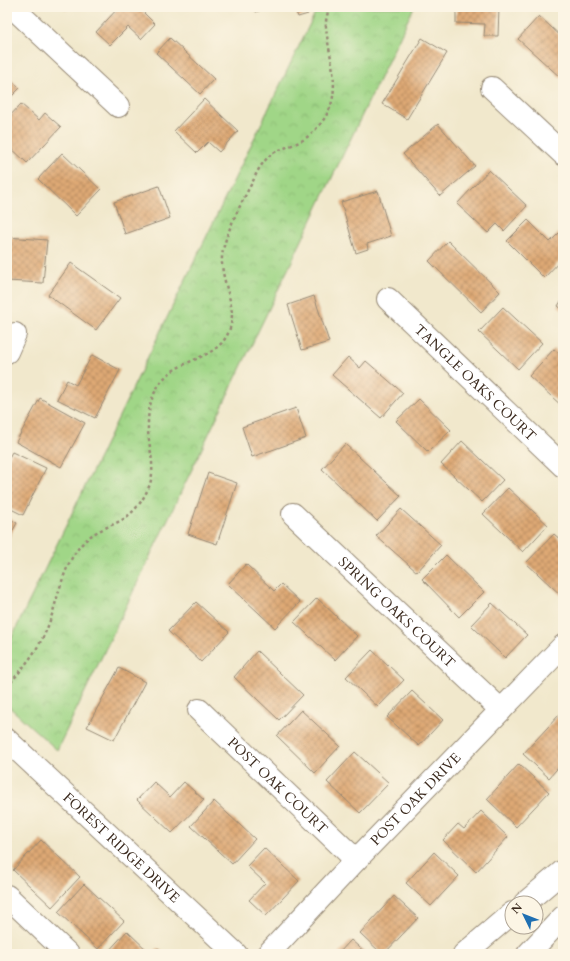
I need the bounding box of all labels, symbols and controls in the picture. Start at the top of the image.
street label: TANGLE OAKS COURT [410,320,540,446]
street label: SPRING OAKS COURT [334,553,459,672]
street label: POST OAK COURT [223,733,332,838]
street label: POST OAK DRIVE [366,748,465,850]
street label: FOREST RIDGE DRIVE [59,788,184,907]
north arrow [504,895,544,935]
text: N [508,900,526,917]

